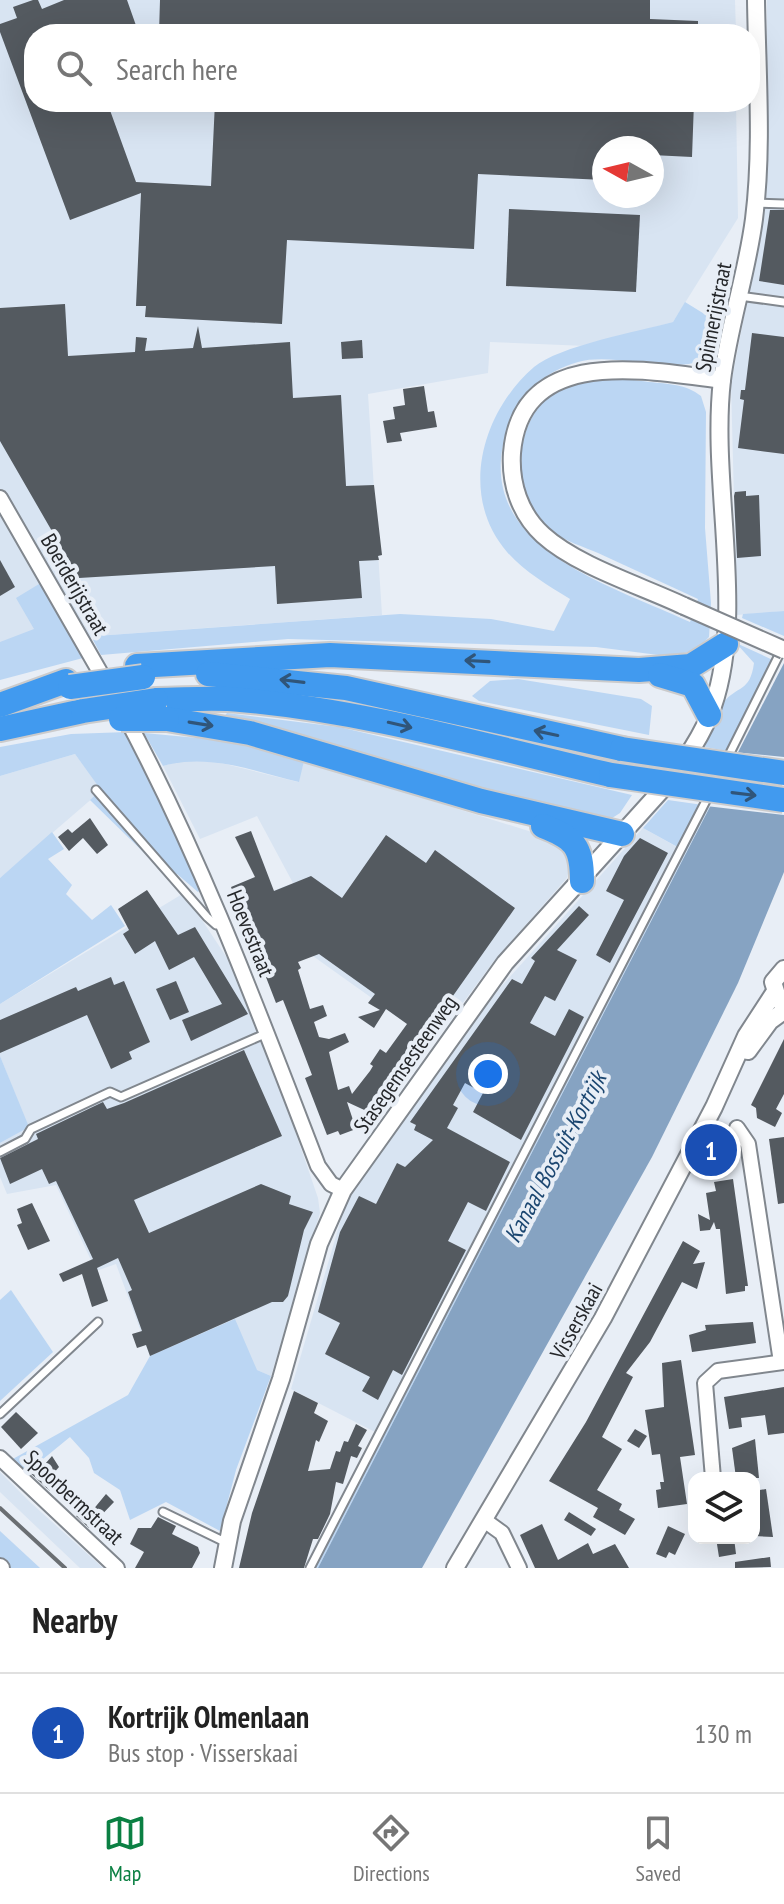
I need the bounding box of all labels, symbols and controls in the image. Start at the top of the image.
search box [24,24,760,112]
icon: search [52,46,96,90]
text: Search here [116,49,238,88]
north arrow [592,136,664,208]
street label: Spinnerijstraat [689,260,737,374]
street label: Boerderijstraat [35,528,115,640]
one-way arrow [464,653,491,668]
one-way arrow [279,673,305,688]
one-way arrow [188,717,214,732]
one-way arrow [386,718,412,733]
one-way arrow [534,725,559,740]
one-way arrow [730,787,757,802]
street label: Hoevestraat [221,886,281,980]
street label: Stasegemsesteenweg [347,990,463,1138]
your location [468,1054,508,1094]
water label: Kanaal Bossuit-Kortrijk [497,1064,614,1248]
pin: 1 [685,1120,737,1180]
street label: Visserskaai [543,1278,608,1365]
street label: Spoorbermstraat [18,1444,130,1550]
map controls [688,1472,760,1544]
button: layers [688,1472,760,1544]
text: Nearby [32,1598,117,1642]
text: Kortrijk Olmenlaan [108,1697,309,1736]
text: 1 [52,1717,64,1750]
text: 130 m [694,1717,752,1750]
text: Bus stop · Visserskaai [108,1736,298,1769]
tab: Map [103,1811,147,1887]
tab: Directions [353,1811,430,1887]
tab: Saved [636,1811,681,1887]

